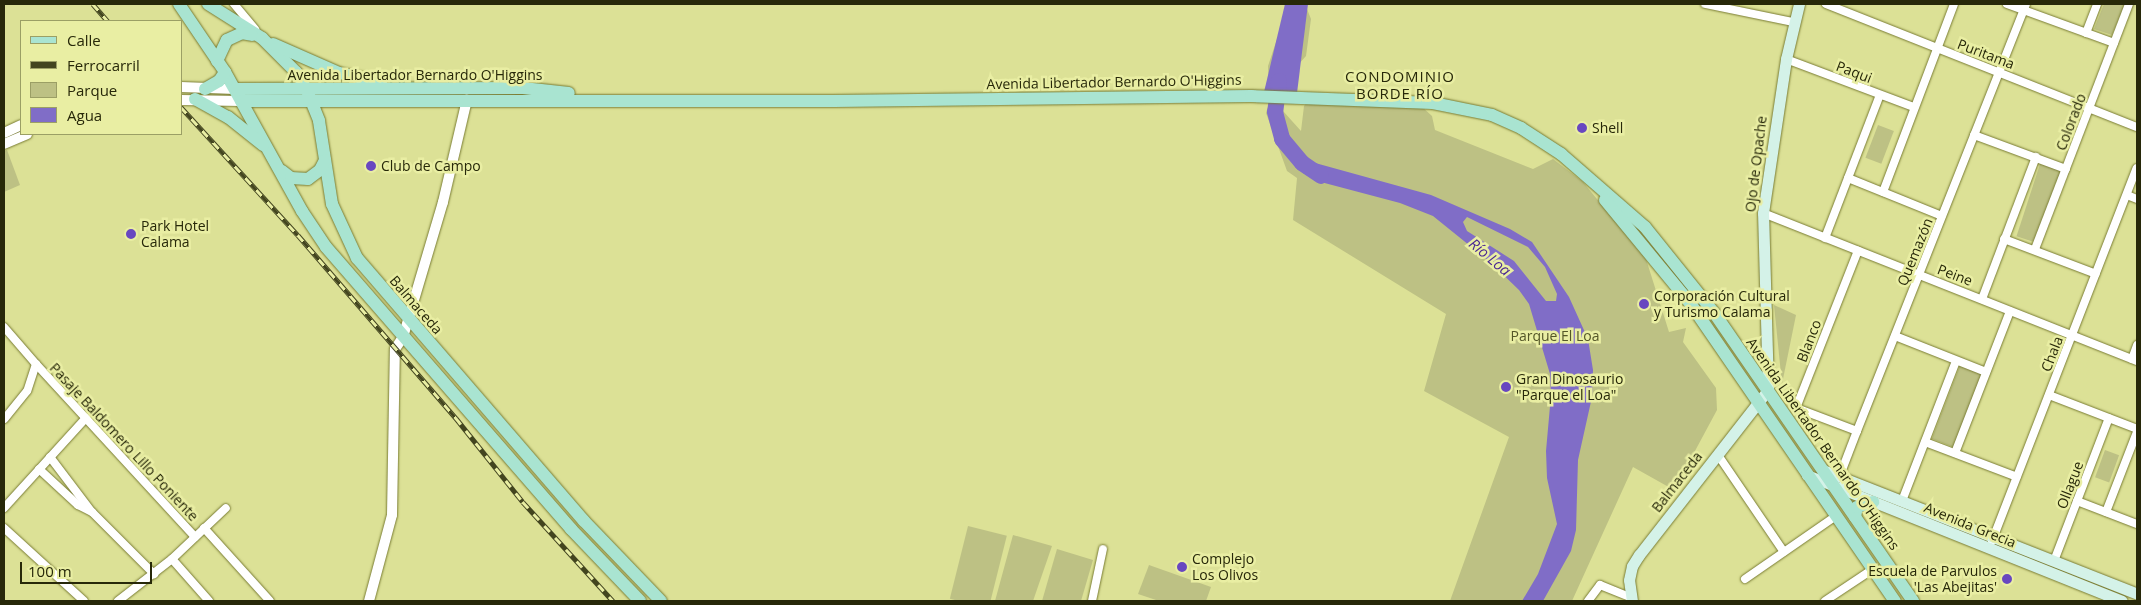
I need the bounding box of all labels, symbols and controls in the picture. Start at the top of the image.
legend [20,20,182,135]
text: Calle [67,30,101,50]
street label: Puritama [1955,35,2017,73]
text: Ferrocarril [67,55,140,75]
street label: Paqui [1834,58,1874,86]
street label: Avenida Libertador Bernardo O'Higgins [287,67,543,83]
district label: CONDOMINIO BORDE RÍO [1344,67,1456,102]
street label: Avenida Libertador Bernardo O'Higgins [986,71,1242,93]
text: Parque [67,80,117,100]
street label: Colorado [2052,91,2090,153]
text: Agua [67,105,102,125]
street label: Ojo de Opache [1742,115,1770,213]
place label: Shell [1592,120,1623,136]
marker: Shell [1576,122,1588,134]
place label: Club de Campo [381,158,481,174]
marker: Club de Campo [365,160,377,172]
street label: Quemazón [1894,216,1936,288]
place label: Park Hotel Calama [141,218,209,250]
marker: Park Hotel Calama [125,228,137,240]
water label: Río Loa [1466,234,1514,280]
street label: Peine [1935,261,1975,289]
street label: Balmaceda [386,272,446,338]
place label: Corporación Cultural y Turismo Calama [1654,288,1790,321]
marker: Corporación Cultural y Turismo Calama [1638,298,1650,310]
street label: Blanco [1793,317,1825,365]
park label: Parque El Loa [1510,328,1600,344]
street label: Chala [2038,334,2066,374]
street label: Avenida Libertador Bernardo O'Higgins [1743,335,1903,553]
street label: Pasaje Baldomero Lillo Poniente [46,360,202,524]
place label: Gran Dinosaurio "Parque el Loa" [1516,371,1623,404]
marker: Gran Dinosaurio "Parque el Loa" [1500,381,1512,393]
street label: Balmaceda [1648,448,1706,516]
street label: Ollague [2053,459,2087,511]
street label: Avenida Grecia [1922,499,2018,551]
place label: Complejo Los Olivos [1192,551,1258,584]
scale bar [22,552,155,584]
text: 100 m [28,561,72,581]
marker: Complejo Los Olivos [1176,561,1188,573]
place label: Escuela de Parvulos 'Las Abejitas' [1868,563,1997,596]
marker: Escuela de Parvulos 'Las Abejitas' [2001,573,2013,585]

